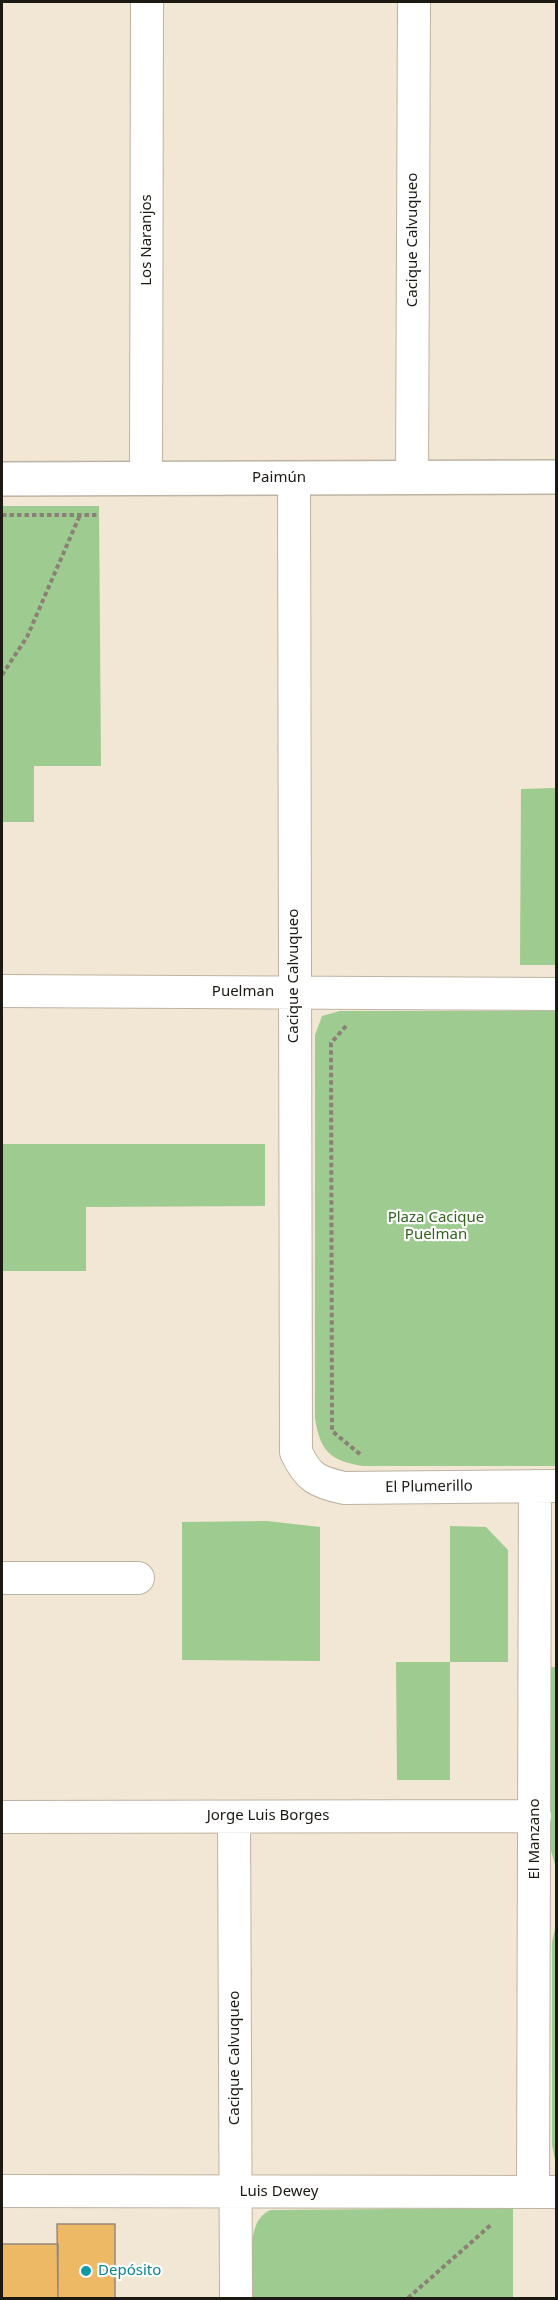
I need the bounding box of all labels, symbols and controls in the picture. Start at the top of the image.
street label: Cacique Calvuqueo [404,173,422,307]
street label: Los Naranjos [138,194,156,286]
street label: Paimún [252,469,306,487]
street label: Cacique Calvuqueo [285,909,303,1043]
street label: Puelman [212,983,274,1001]
park label: Plaza Cacique Puelman [388,1209,484,1244]
street label: El Plumerillo [385,1477,473,1497]
street label: El Manzano [526,1798,544,1880]
street label: Jorge Luis Borges [207,1807,329,1825]
street label: Cacique Calvuqueo [226,1991,244,2125]
street label: Luis Dewey [240,2183,318,2201]
place label: Depósito [98,2262,161,2280]
marker: Depósito [79,2264,93,2278]

